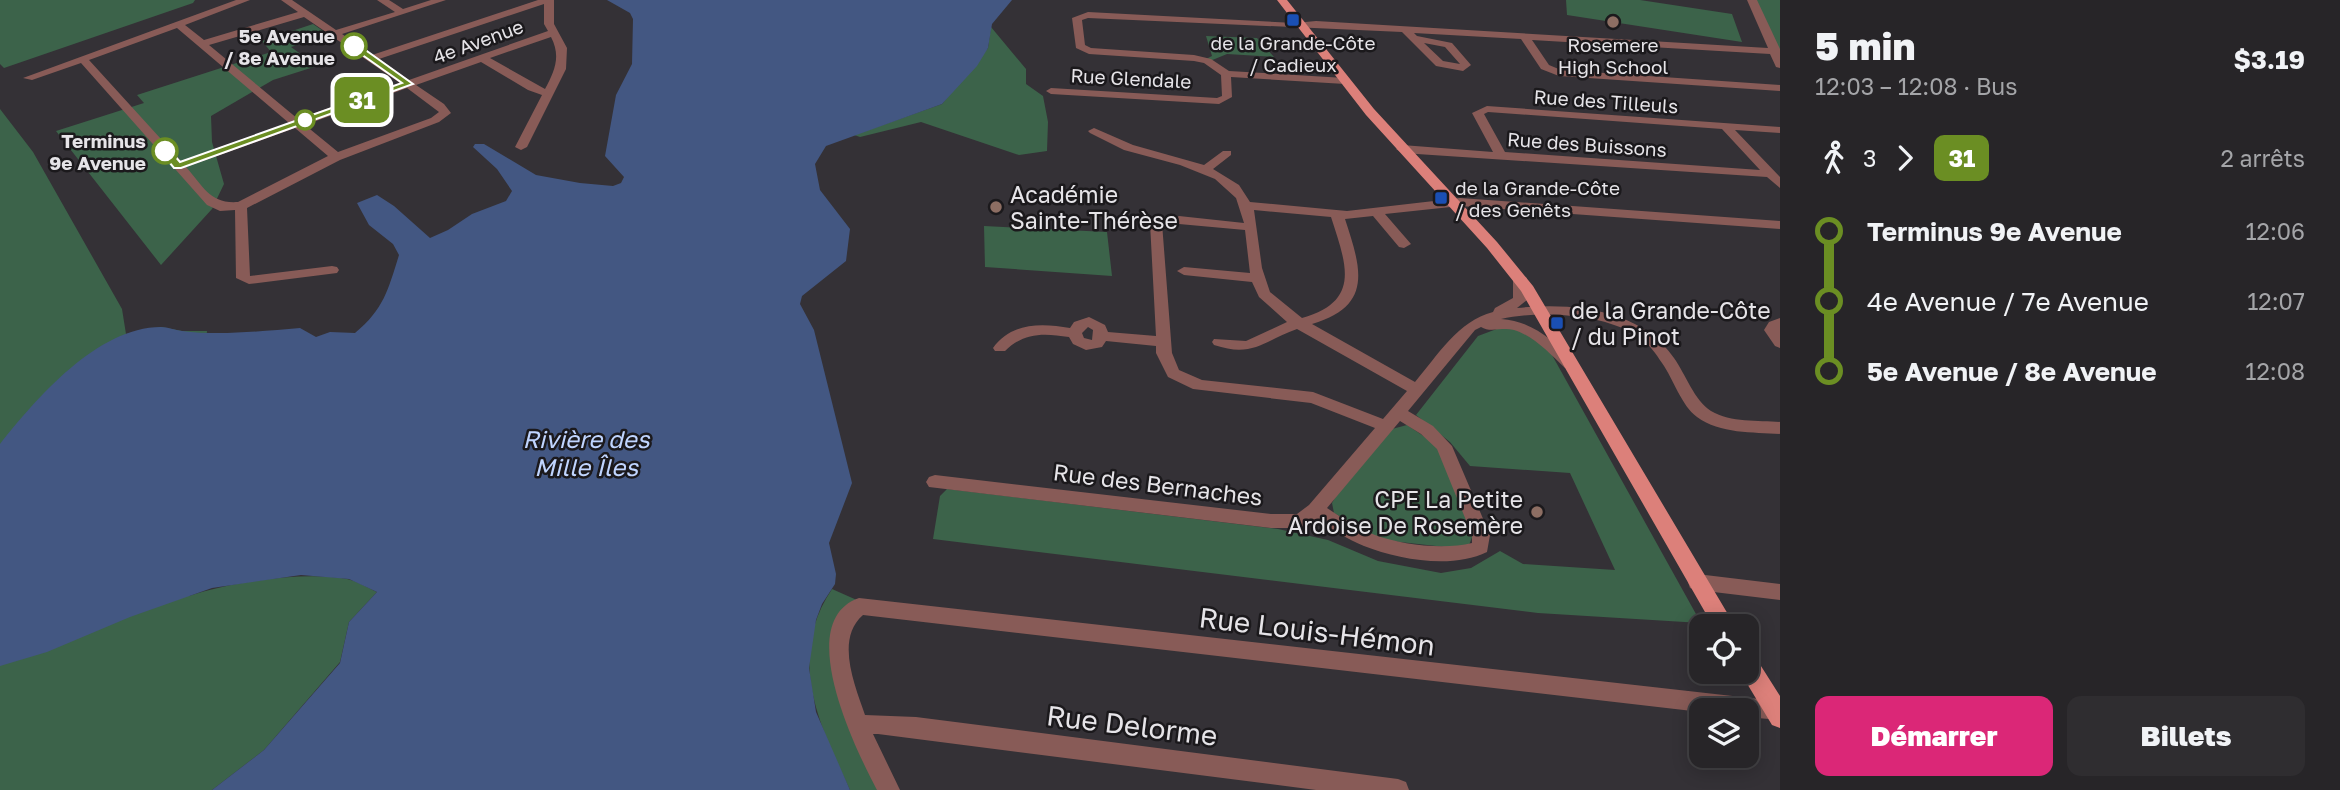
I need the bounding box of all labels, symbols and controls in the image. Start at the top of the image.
marker: de la Grande-Côte / Cadieux [1285,12,1301,28]
street label: 4e Avenue [430,14,526,68]
marker: Rosemere High School [1605,14,1621,30]
text: 5 min [1815,23,1915,68]
place label: 5e Avenue / 8e Avenue [224,24,335,69]
place label: de la Grande-Côte / Cadieux [1211,31,1375,76]
marker: 5e Avenue / 8e Avenue [341,33,367,59]
place label: Rosemere High School [1558,33,1668,78]
text: $3.19 [2233,44,2305,75]
street label: Rue Glendale [1070,63,1192,93]
text: 12:03 – 12:08 · Bus [1815,72,2017,100]
line badge: 31 [330,77,394,123]
street label: Rue des Tilleuls [1533,84,1679,118]
text: 31 [349,85,376,114]
unlabelled marker [295,110,315,130]
street label: Rue des Buissons [1506,127,1668,161]
place label: Terminus 9e Avenue [49,129,146,174]
marker: Terminus 9e Avenue [152,138,178,164]
icon: walk [1815,139,1853,177]
icon: forward [1886,139,1924,177]
text: 31 [1948,143,1975,172]
text: 3 [1863,144,1876,172]
text: 2 arrêts [2220,144,2305,172]
place label: de la Grande-Côte / des Genêts [1455,176,1620,221]
place label: Académie Sainte-Thérèse [1010,180,1178,234]
marker: de la Grande-Côte / des Genêts [1433,190,1449,206]
marker: Académie Sainte-Thérèse [988,199,1004,215]
text: Terminus 9e Avenue [1867,216,2122,247]
text: 12:06 [2245,217,2305,245]
text: 4e Avenue / 7e Avenue [1867,286,2149,317]
text: 12:07 [2247,287,2305,315]
place label: de la Grande-Côte / du Pinot [1571,296,1771,350]
marker: de la Grande-Côte / du Pinot [1549,315,1565,331]
text: 5e Avenue / 8e Avenue [1867,356,2157,387]
text: 12:08 [2245,357,2305,385]
water label: Rivière des Mille Îles [523,424,651,481]
street label: Rue des Bernaches [1052,457,1264,511]
place label: CPE La Petite Ardoise De Rosemère [1288,485,1523,539]
marker: CPE La Petite Ardoise De Rosemère [1529,504,1545,520]
street label: Rue Louis-Hémon [1197,600,1437,662]
map controls [1689,614,1759,768]
button: locate [1689,614,1759,684]
button: Démarrer [1815,696,2053,776]
button: Billets [2067,696,2305,776]
street label: Rue Delorme [1045,698,1219,752]
button: layers [1689,698,1759,768]

